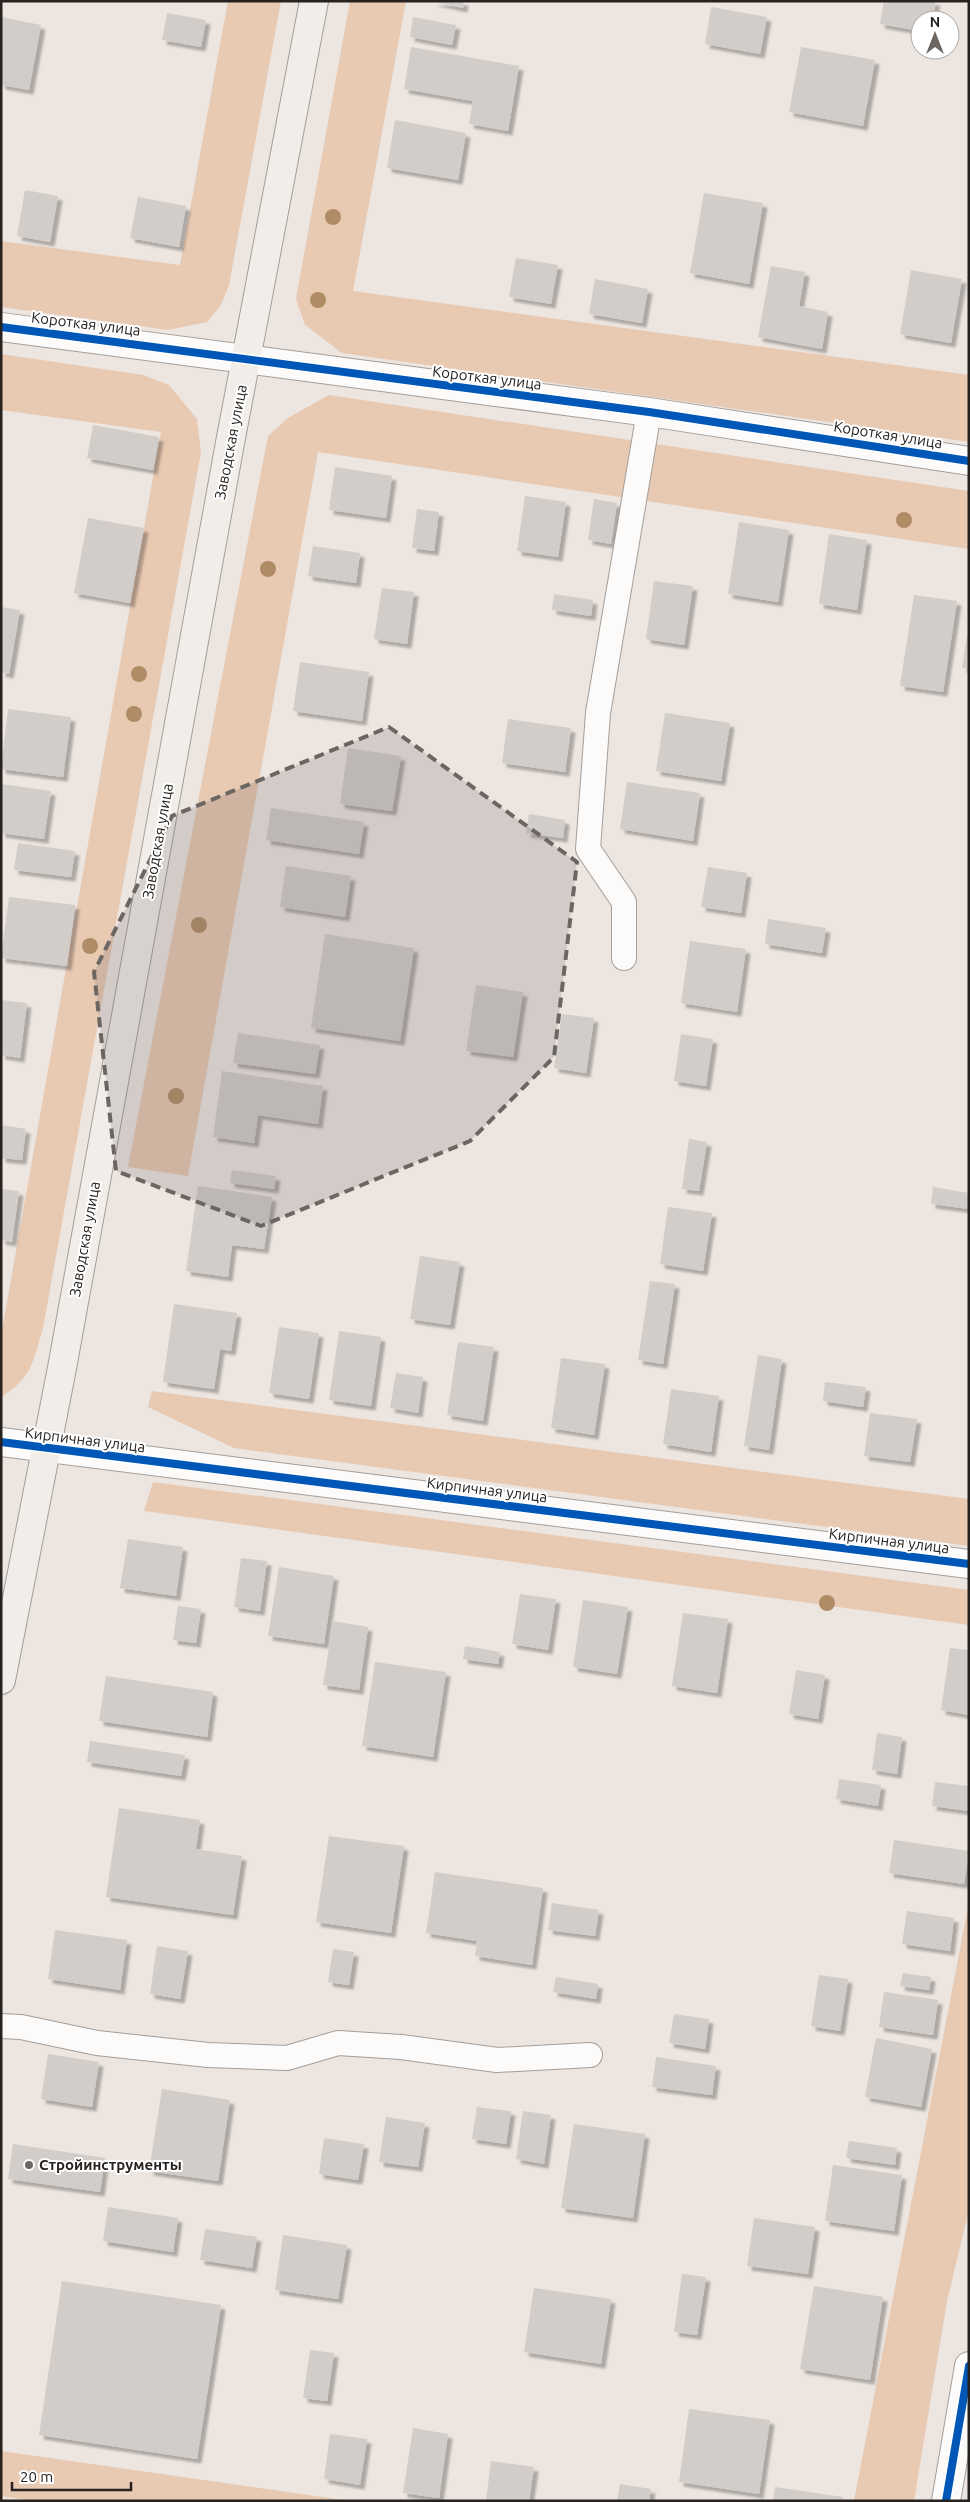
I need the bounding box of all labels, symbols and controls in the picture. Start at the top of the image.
north arrow [910,10,960,60]
text: N [930,14,940,30]
street label: Короткая улица [30,308,142,339]
street label: Короткая улица [431,362,543,393]
street label: Заводская улица [211,383,250,501]
street label: Короткая улица [832,418,944,451]
street label: Заводская улица [139,782,176,900]
street label: Заводская улица [66,1180,103,1298]
street label: Кирпичная улица [24,1424,146,1455]
street label: Кирпичная улица [426,1474,548,1505]
street label: Кирпичная улица [828,1525,950,1556]
place label: Стройинструменты [39,2156,182,2173]
marker: Стройинструменты [23,2159,35,2171]
scale bar [12,2460,131,2492]
text: 20 m [20,2468,53,2485]

